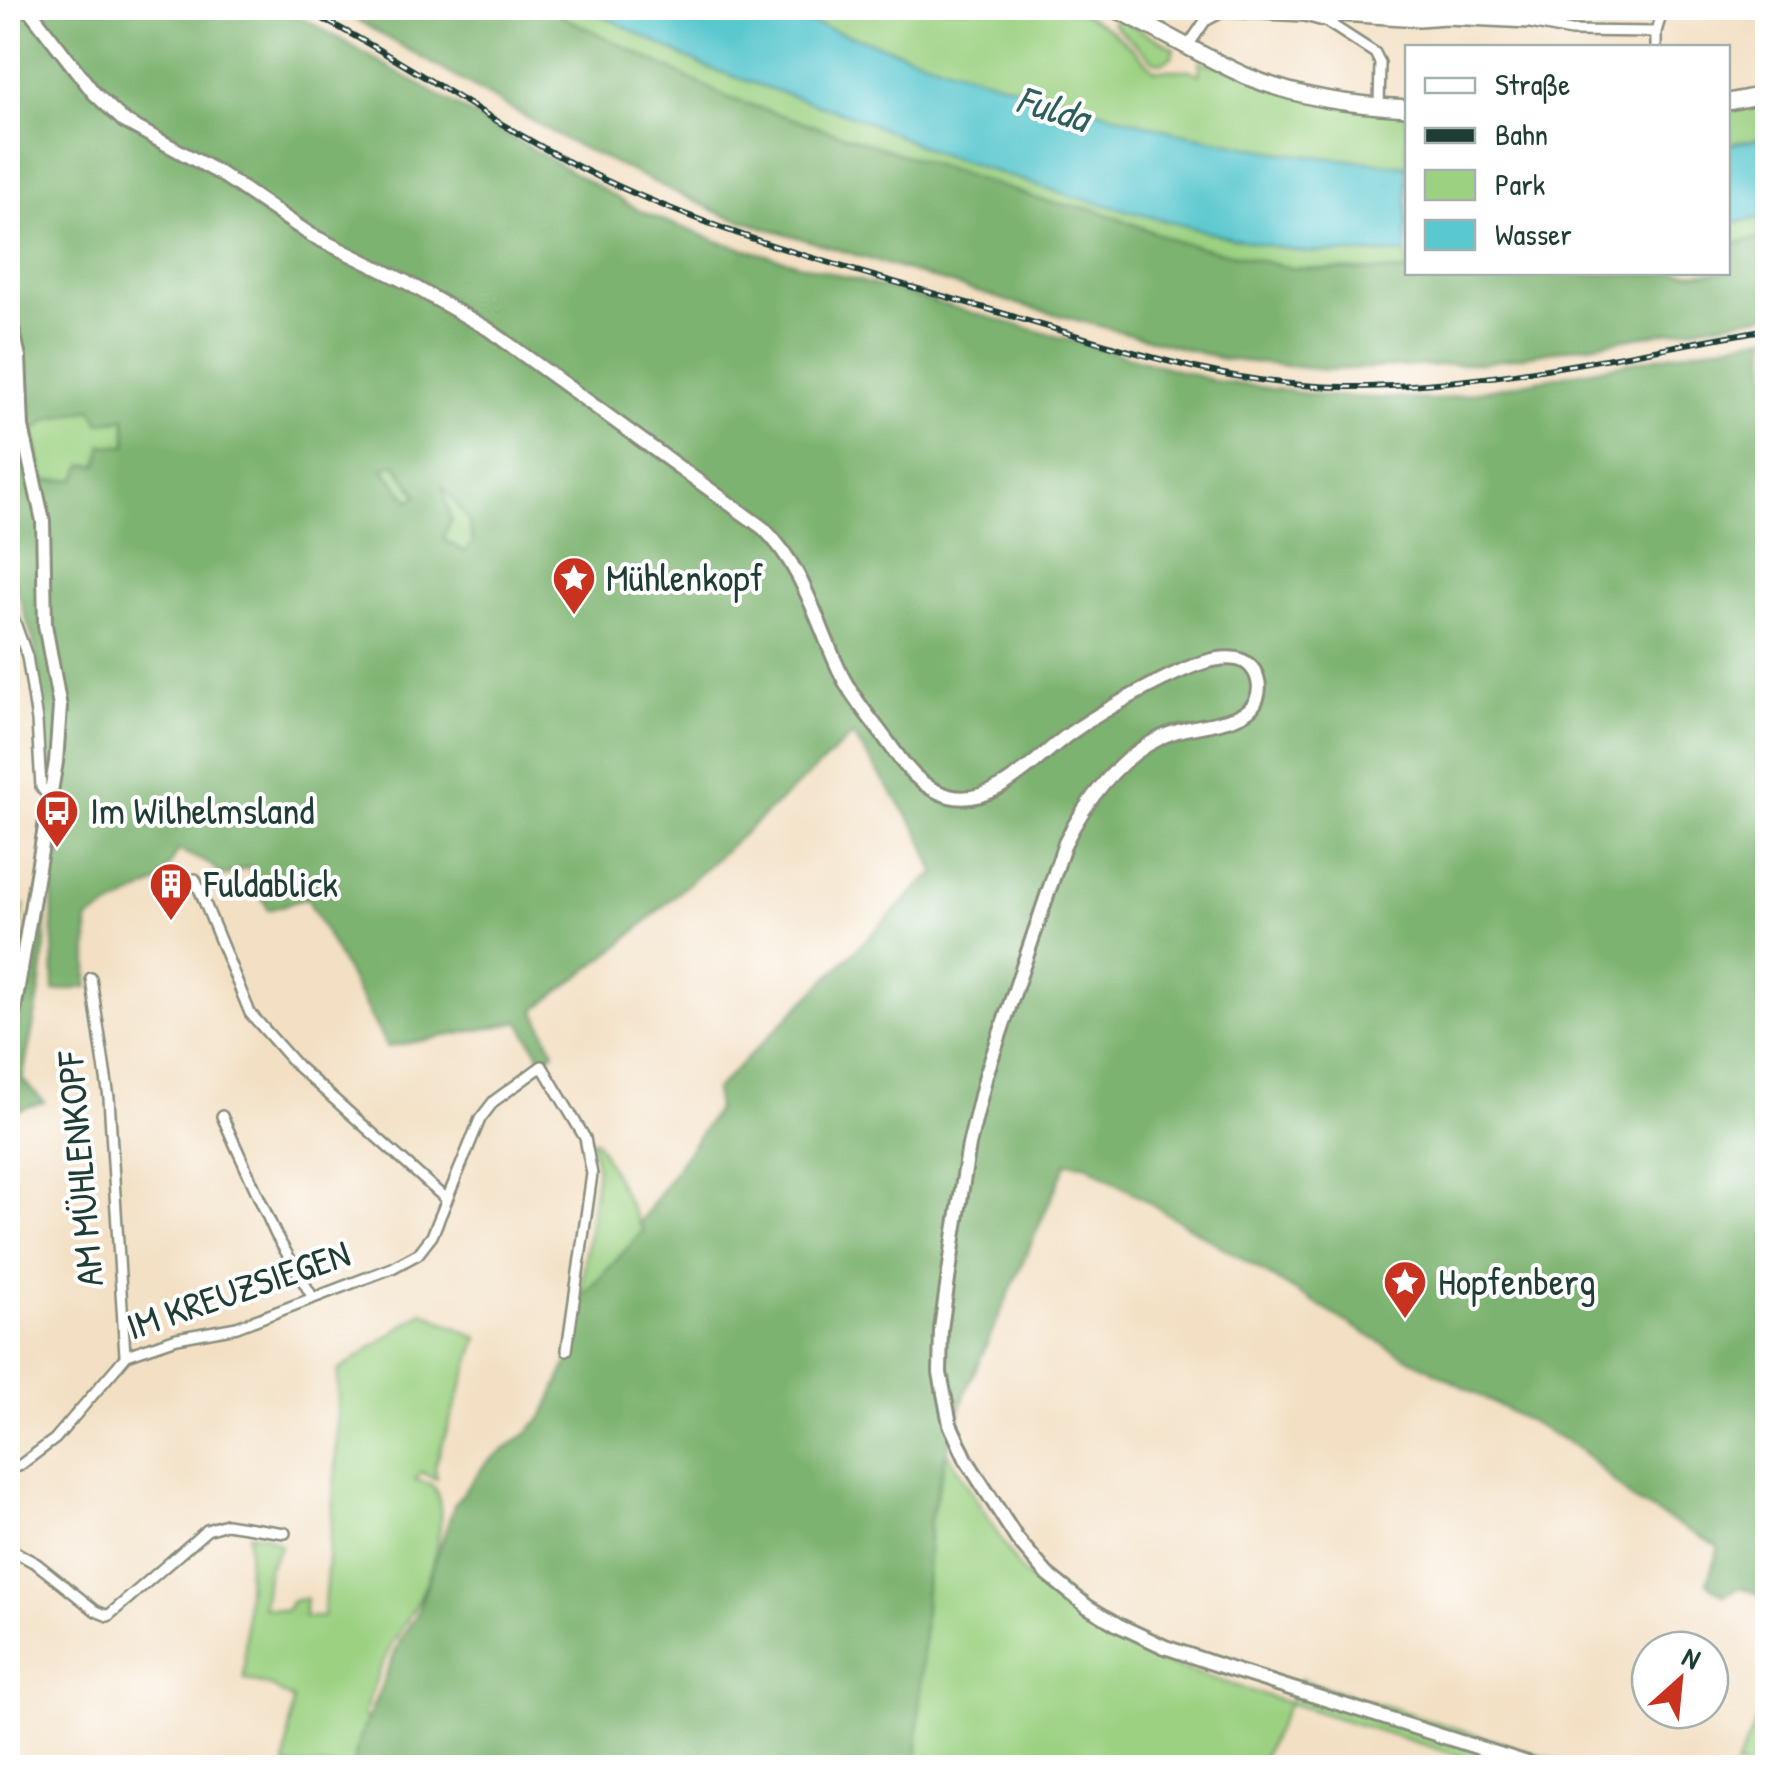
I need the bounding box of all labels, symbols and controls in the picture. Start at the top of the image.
legend [1405,45,1730,275]
text: Straße [1495,64,1570,104]
water label: Fulda [1011,71,1100,145]
text: Bahn [1495,114,1548,154]
text: Park [1495,164,1545,204]
text: Wasser [1495,214,1572,254]
place label: Mühlenkopf [606,551,764,603]
place icon: Mühlenkopf [551,555,597,616]
place label: Im Wilhelmsland [90,784,314,836]
bus stop icon: Im Wilhelmsland [34,788,80,849]
place label: Fuldablick [203,857,338,909]
building icon: Fuldablick [148,861,194,922]
street label: AM MÜHLENKOPF [43,1048,115,1289]
street label: IM KREUZSIEGEN [119,1227,356,1352]
place label: Hopfenberg [1438,1255,1596,1307]
place icon: Hopfenberg [1382,1259,1428,1320]
north arrow [1630,1630,1730,1730]
text: N [1676,1637,1707,1678]

